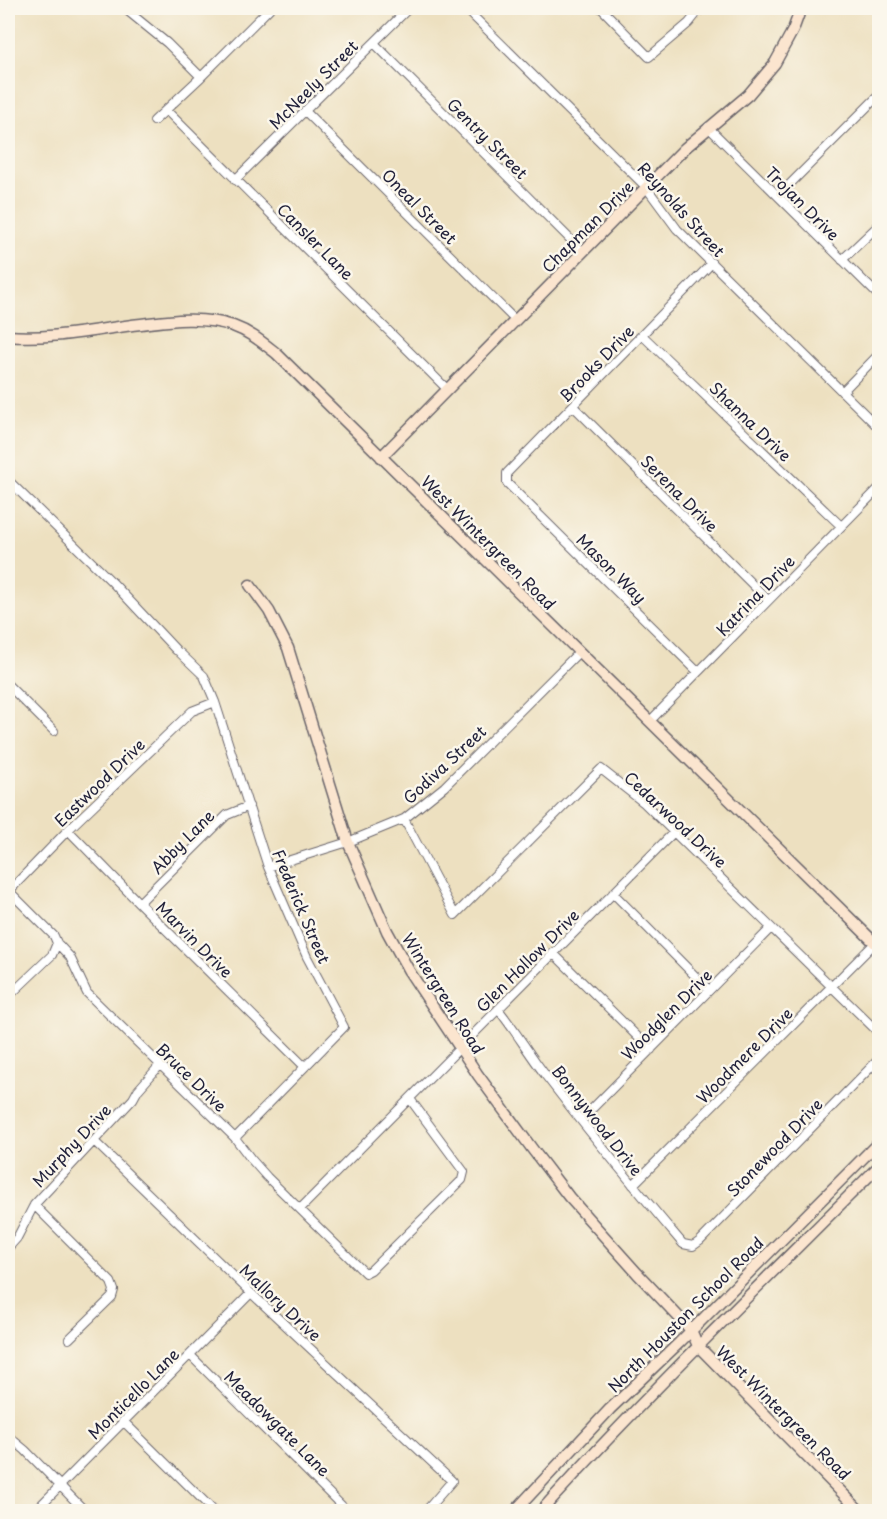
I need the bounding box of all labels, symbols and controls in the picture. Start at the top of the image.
street label: McNeely Street [263,34,363,134]
street label: Gentry Street [442,92,534,184]
street label: Reynolds Street [633,156,732,262]
street label: Trojan Drive [761,161,845,245]
street label: Oneal Street [377,163,463,249]
street label: Chapman Drive [535,174,639,278]
street label: Cansler Lane [272,197,360,285]
street label: Brooks Drive [553,319,639,407]
street label: Shanna Drive [705,376,797,466]
street label: Serena Drive [636,449,724,537]
street label: West Wintergreen Road [416,469,562,615]
street label: Mason Way [572,528,652,608]
street label: Katrina Drive [710,549,800,641]
street label: Godiva Street [397,719,491,809]
street label: Eastwood Drive [48,732,150,832]
street label: Cedarwood Drive [619,765,733,873]
street label: Abby Lane [145,804,219,878]
street label: Frederick Street [267,845,337,967]
street label: Marvin Drive [151,895,239,983]
street label: Glen Hollow Drive [470,903,584,1017]
street label: Wintergreen Road [397,928,491,1058]
street label: Woodglen Drive [615,963,717,1065]
street label: Woodmere Drive [690,1001,798,1109]
street label: Bruce Drive [151,1037,233,1117]
street label: Bonnywood Drive [547,1060,649,1180]
street label: Stonewood Drive [721,1092,827,1202]
street label: Murphy Drive [26,1098,116,1192]
street label: North Houston School Road [602,1231,768,1397]
street label: Mallory Drive [235,1258,327,1346]
street label: West Wintergreen Road [711,1339,857,1485]
street label: Monticello Lane [82,1342,184,1444]
street label: Meadowgate Lane [220,1365,336,1481]

